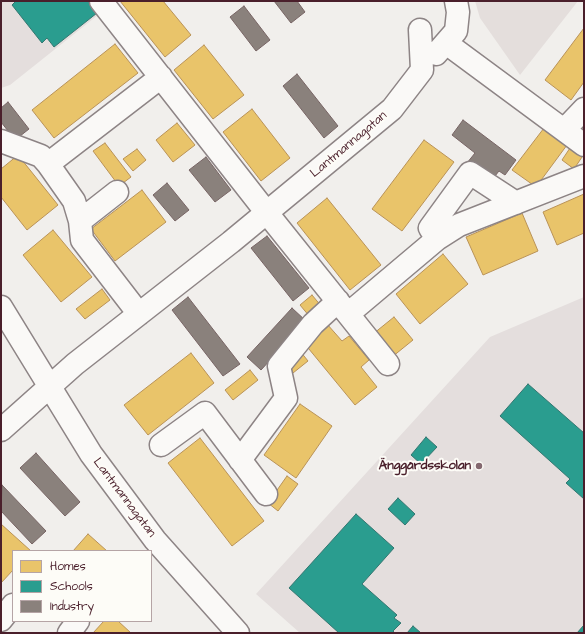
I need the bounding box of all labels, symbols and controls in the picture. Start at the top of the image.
street label: Lantmannagatan [307,108,391,182]
street label: Lantmannagatan [89,455,159,541]
place label: Änggårdsskolan [379,458,471,474]
marker: Änggårdsskolan [474,461,484,471]
legend [12,550,152,622]
text: Homes [50,558,86,575]
text: Schools [50,578,93,595]
text: Industry [50,598,94,615]

